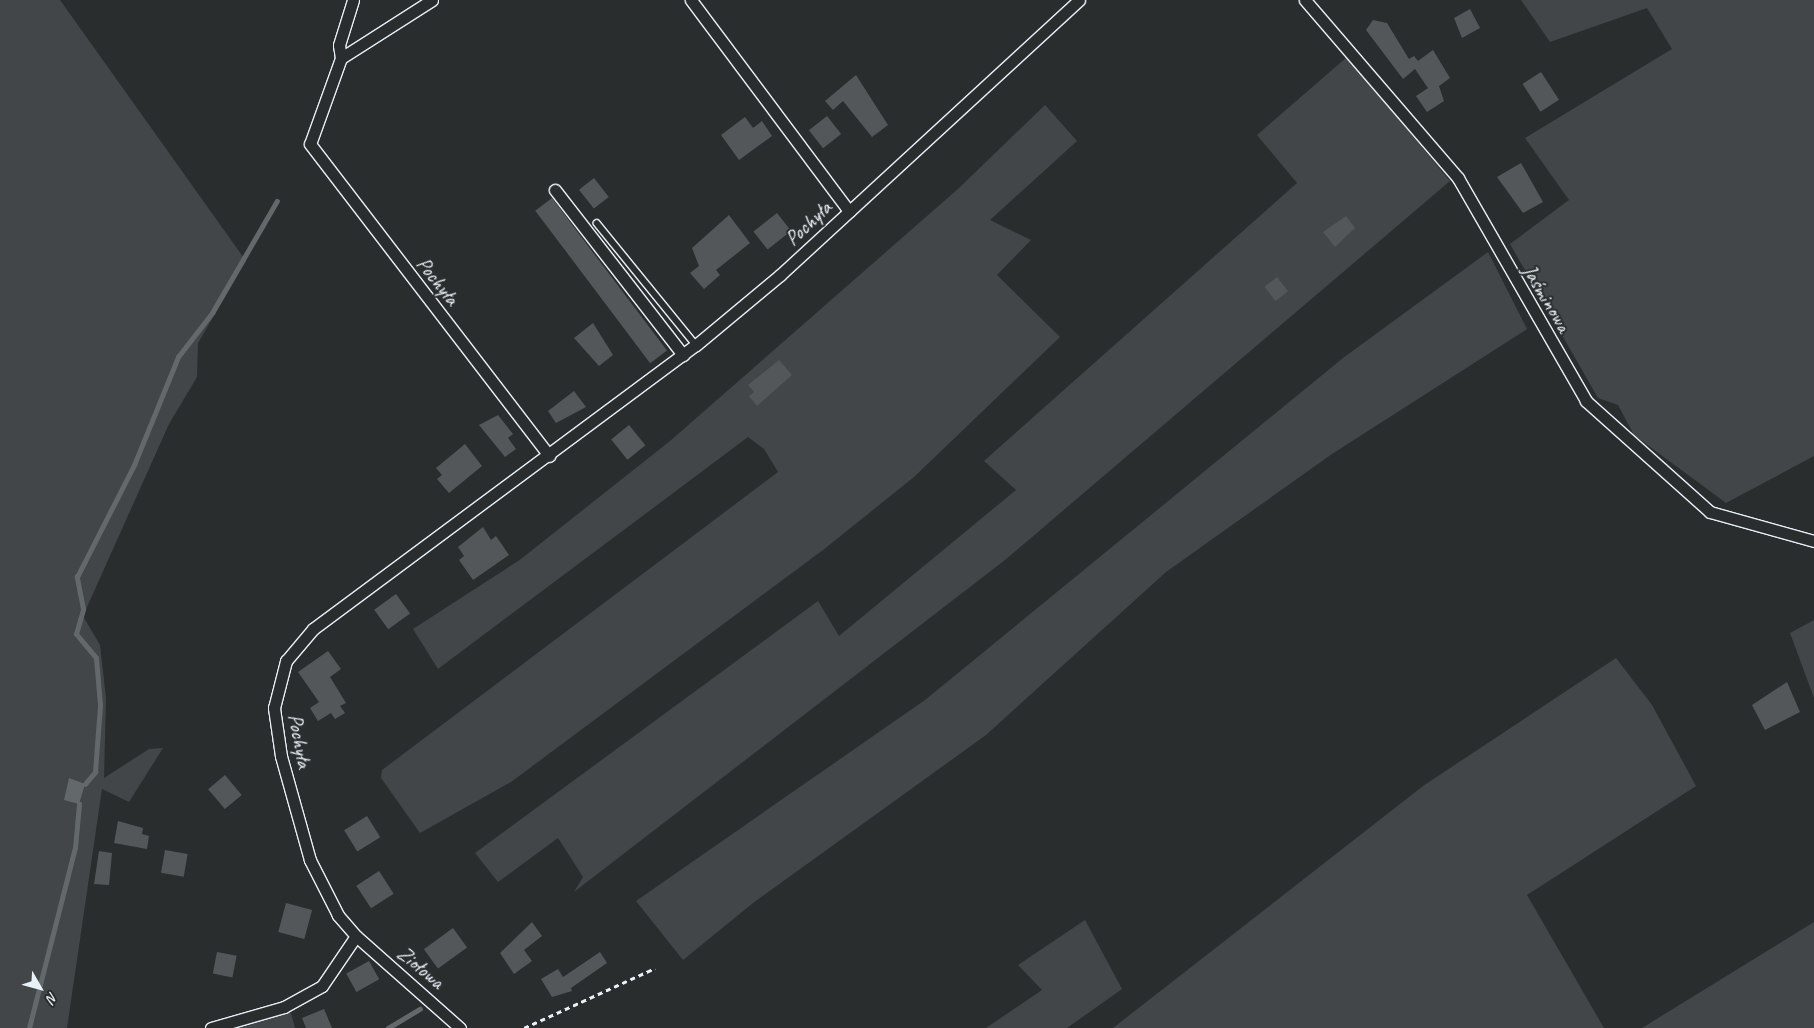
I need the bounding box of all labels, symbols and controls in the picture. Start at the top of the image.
street label: Pochyła [779,195,837,251]
street label: Pochyła [411,252,465,310]
street label: Jaśminowa [1517,260,1577,336]
street label: Pochyła [283,712,317,770]
street label: Ziołowa [392,940,450,994]
north arrow [15,963,65,1013]
text: N [43,989,62,1006]

